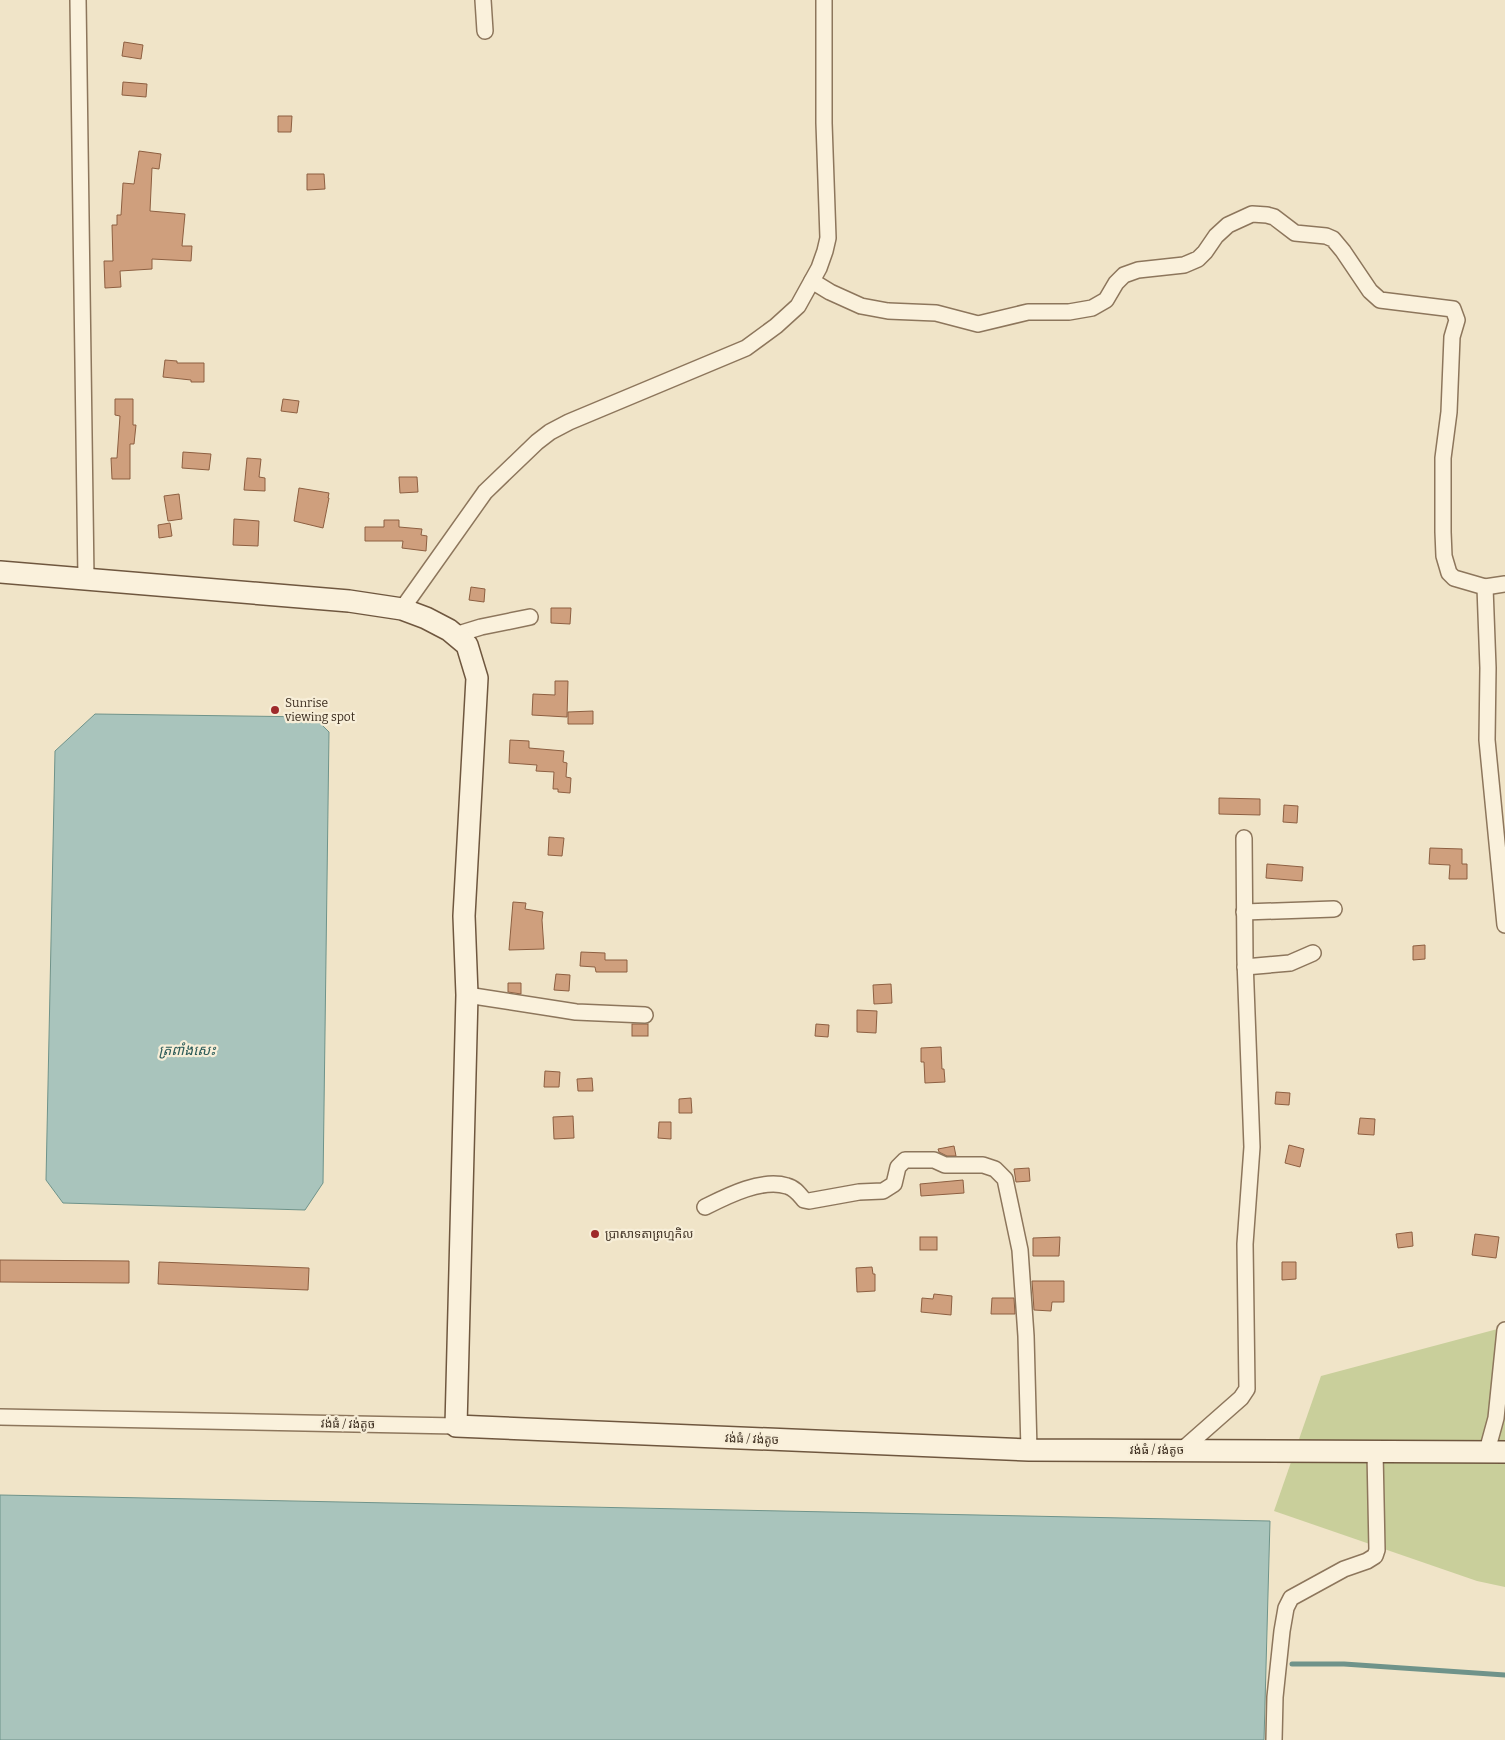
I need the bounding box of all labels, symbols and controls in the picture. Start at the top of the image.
place label: Sunrise viewing spot [284,696,356,724]
marker: Sunrise viewing spot [269,704,281,716]
water label: ត្រពាំងសេះ [158,1042,217,1059]
place label: ប្រាសាទតាព្រហ្មកិល [605,1227,693,1241]
marker: ប្រាសាទតាព្រហ្មកិល [589,1228,601,1240]
street label: វង់ធំ / វង់តូច [321,1416,375,1432]
street label: វង់ធំ / វង់តូច [725,1431,779,1447]
street label: វង់ធំ / វង់តូច [1130,1443,1184,1457]

